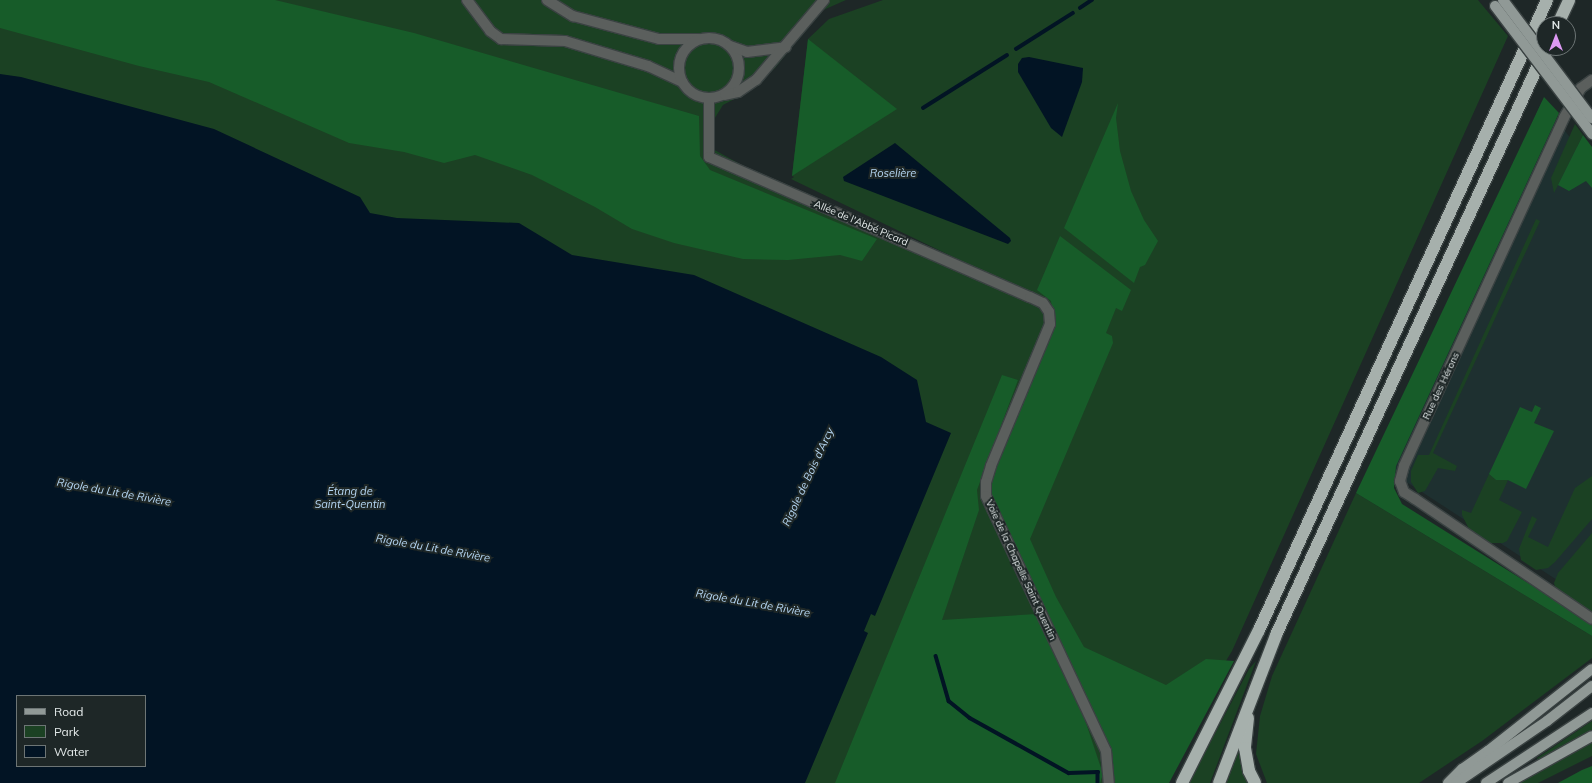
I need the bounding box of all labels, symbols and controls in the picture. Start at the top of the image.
north arrow [1536,16,1576,56]
text: N [1552,18,1560,32]
water label: Roselière [870,166,916,180]
street label: Allée de l'Abbé Picard [812,198,910,248]
street label: Rue des Hérons [1420,350,1462,422]
water label: Rigole de Bois d'Arcy [779,426,837,528]
water label: Rigole du Lit de Rivière [56,475,172,509]
water label: Étang de Saint-Quentin [314,485,386,511]
street label: Voie de la Chapelle Saint Quentin [983,498,1059,642]
water label: Rigole du Lit de Rivière [375,531,491,565]
water label: Rigole du Lit de Rivière [695,586,811,620]
legend [16,695,146,767]
text: Road [54,704,83,719]
text: Park [54,724,79,739]
text: Water [54,744,89,759]

